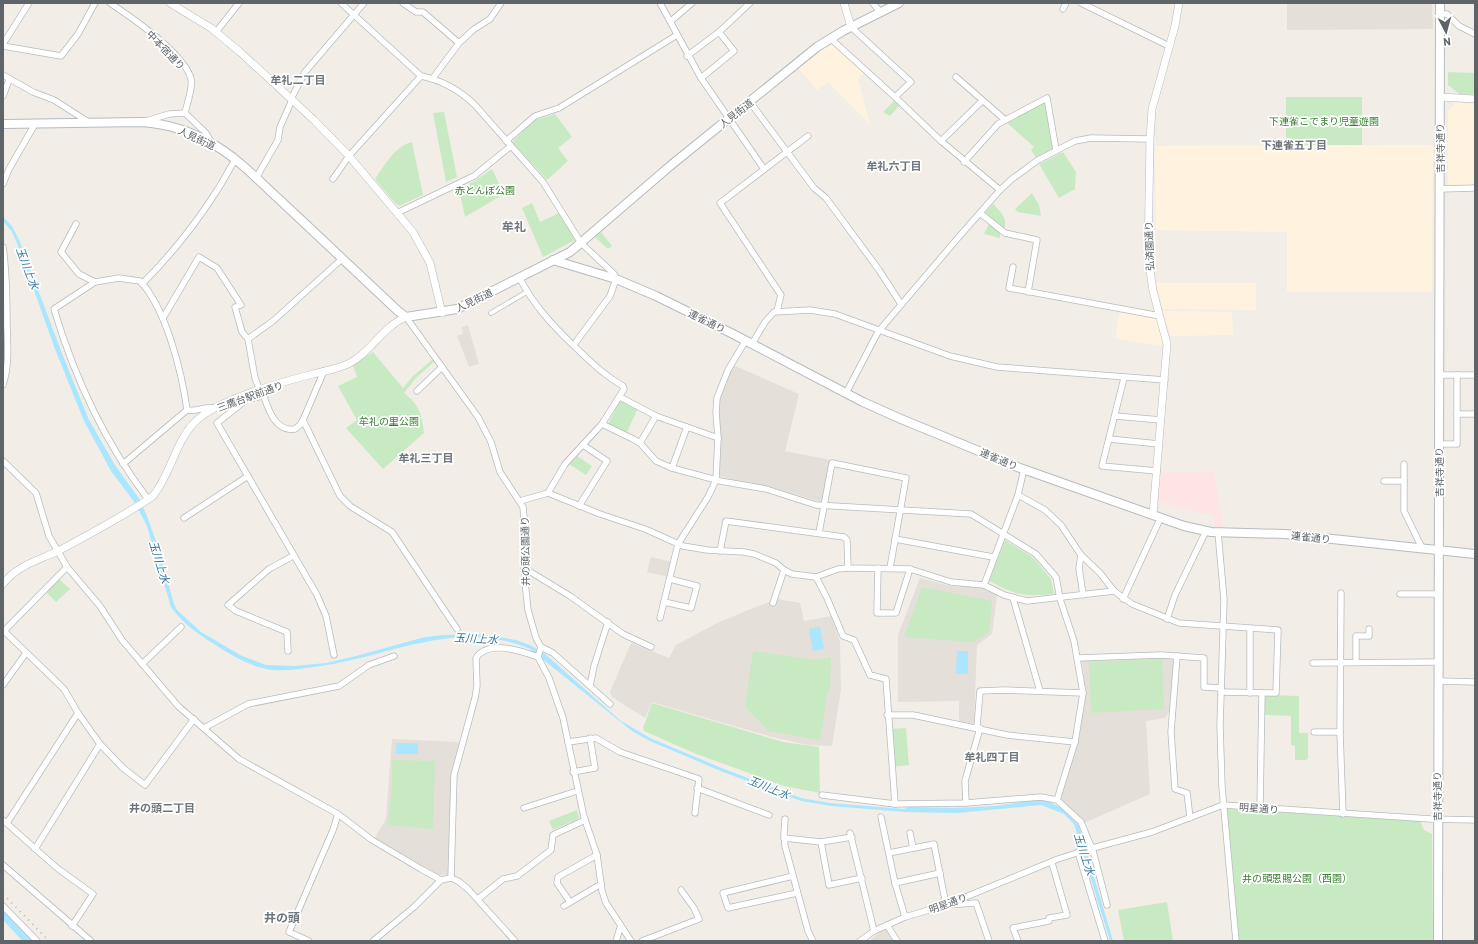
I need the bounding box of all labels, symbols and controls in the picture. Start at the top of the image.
north arrow [1426,12,1466,52]
street label: 中本宿通り [144,28,188,72]
text: N [1443,36,1451,49]
district label: 牟礼二丁目 [271,73,326,86]
street label: 人見街道 [717,96,755,130]
park label: 下連雀こでまり児童遊園 [1269,115,1379,127]
street label: 吉祥寺通り [1434,123,1446,173]
street label: 人見街道 [176,124,218,152]
district label: 下連雀五丁目 [1261,138,1327,151]
district label: 牟礼六丁目 [867,159,922,172]
park label: 赤とんぼ公園 [455,184,515,196]
district label: 牟礼 [502,219,526,233]
street label: 弘済園通り [1142,221,1156,271]
water label: 玉川上水 [14,245,42,292]
street label: 人見街道 [453,286,495,314]
street label: 連雀通り [686,307,728,335]
street label: 三鷹台駅前通り [215,378,285,414]
park label: 牟礼の里公園 [359,415,419,427]
street label: 連雀通り [978,446,1020,472]
street label: 吉祥寺通り [1433,447,1445,497]
district label: 牟礼三丁目 [399,451,454,464]
street label: 井の頭公園通り [518,516,532,586]
street label: 連雀通り [1290,529,1332,545]
water label: 玉川上水 [147,539,173,586]
water label: 玉川上水 [454,630,499,646]
district label: 牟礼四丁目 [965,750,1020,763]
street label: 吉祥寺通り [1431,771,1443,821]
water label: 玉川上水 [746,773,793,802]
district label: 井の頭二丁目 [129,801,195,814]
street label: 明星通り [1239,801,1279,815]
water label: 玉川上水 [1072,831,1098,878]
park label: 井の頭恩賜公園（西園） [1242,872,1352,884]
street label: 明星通り [927,891,969,915]
district label: 井の頭 [264,910,300,924]

